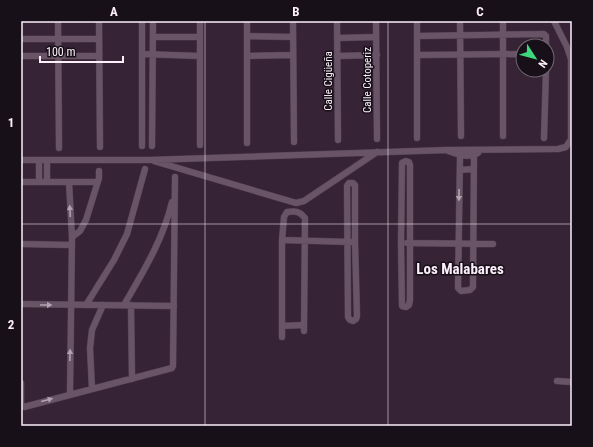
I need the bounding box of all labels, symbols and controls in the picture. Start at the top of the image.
text: A [110,4,118,19]
text: B [292,4,300,19]
text: C [476,4,484,19]
scale bar [40,38,123,64]
north arrow [515,38,555,78]
text: 100 m [46,45,76,59]
street label: Calle Cotoperiz [361,47,374,113]
street label: Calle Cigüeña [322,51,335,111]
text: N [535,57,550,70]
text: 1 [8,115,14,130]
one-way arrow [456,189,463,201]
one-way arrow [67,205,74,217]
district label: Los Malabares [416,260,504,278]
one-way arrow [40,302,53,308]
text: 2 [8,317,15,332]
one-way arrow [67,348,73,361]
one-way arrow [41,397,53,403]

